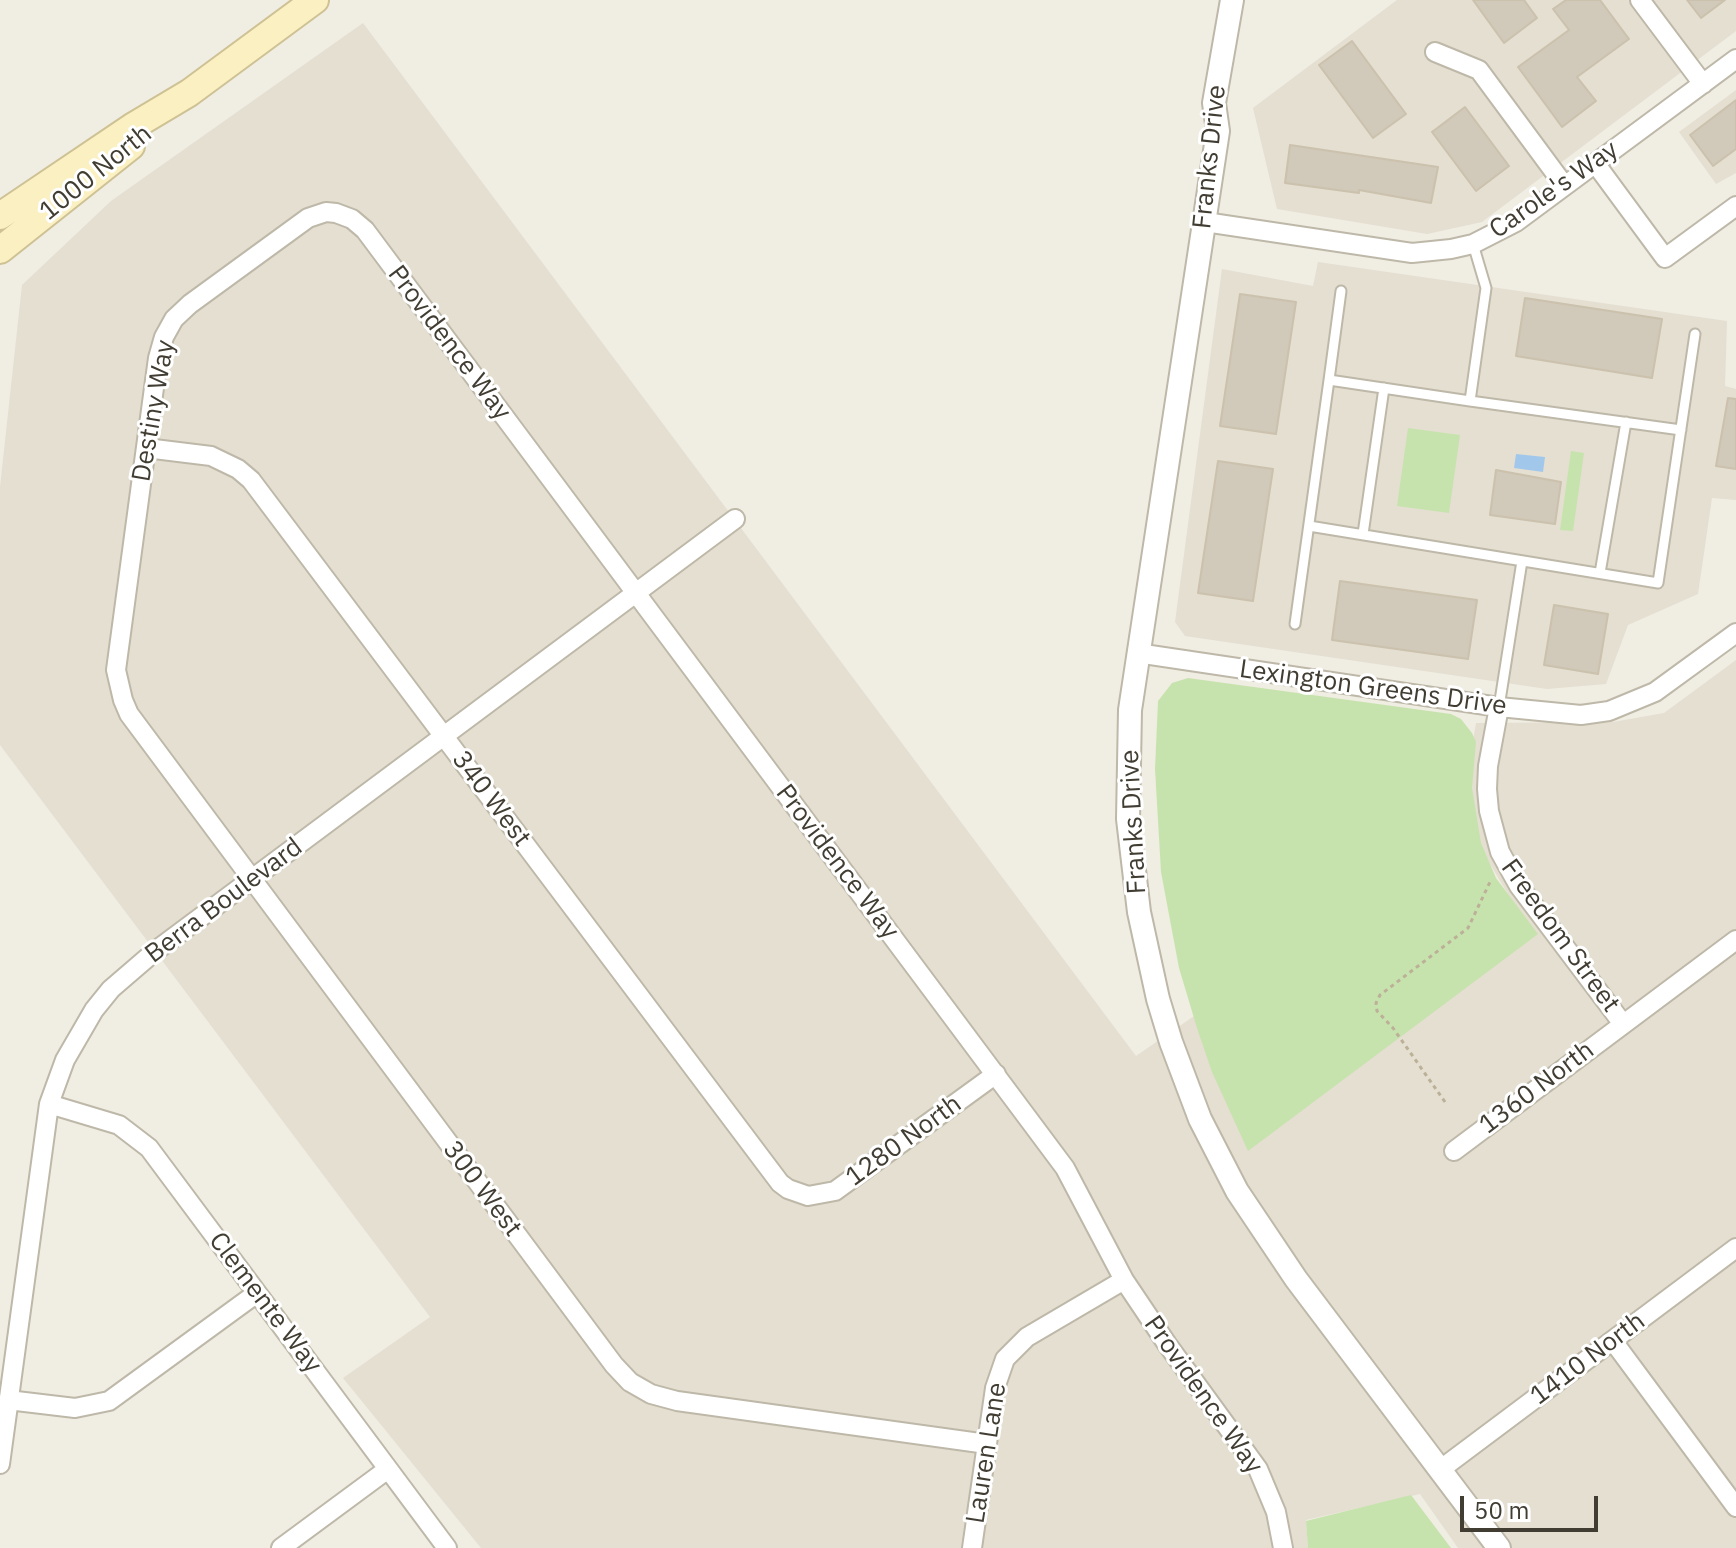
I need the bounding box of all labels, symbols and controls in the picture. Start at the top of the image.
street label: Franks Drive [1187,83,1233,231]
street label: 1000 North [34,118,158,228]
street label: Carole's Way [1484,134,1624,246]
street label: Providence Way [381,259,517,427]
street label: Destiny Way [126,338,182,484]
street label: Lexington Greens Drive [1237,654,1509,722]
street label: 340 West [445,745,537,853]
street label: Franks Drive [1115,749,1153,895]
street label: Providence Way [769,778,905,946]
street label: Berra Boulevard [139,832,309,970]
street label: Freedom Street [1494,853,1626,1019]
street label: 1360 North [1474,1035,1600,1141]
street label: 1280 North [840,1089,968,1193]
street label: 300 West [436,1135,528,1243]
street label: Clemente Way [202,1226,328,1380]
street label: 1410 North [1525,1306,1651,1412]
street label: Providence Way [1137,1310,1269,1480]
street label: Lauren Lane [960,1380,1014,1526]
scale bar [1464,1480,1602,1530]
text: 50 m [1474,1494,1529,1526]

